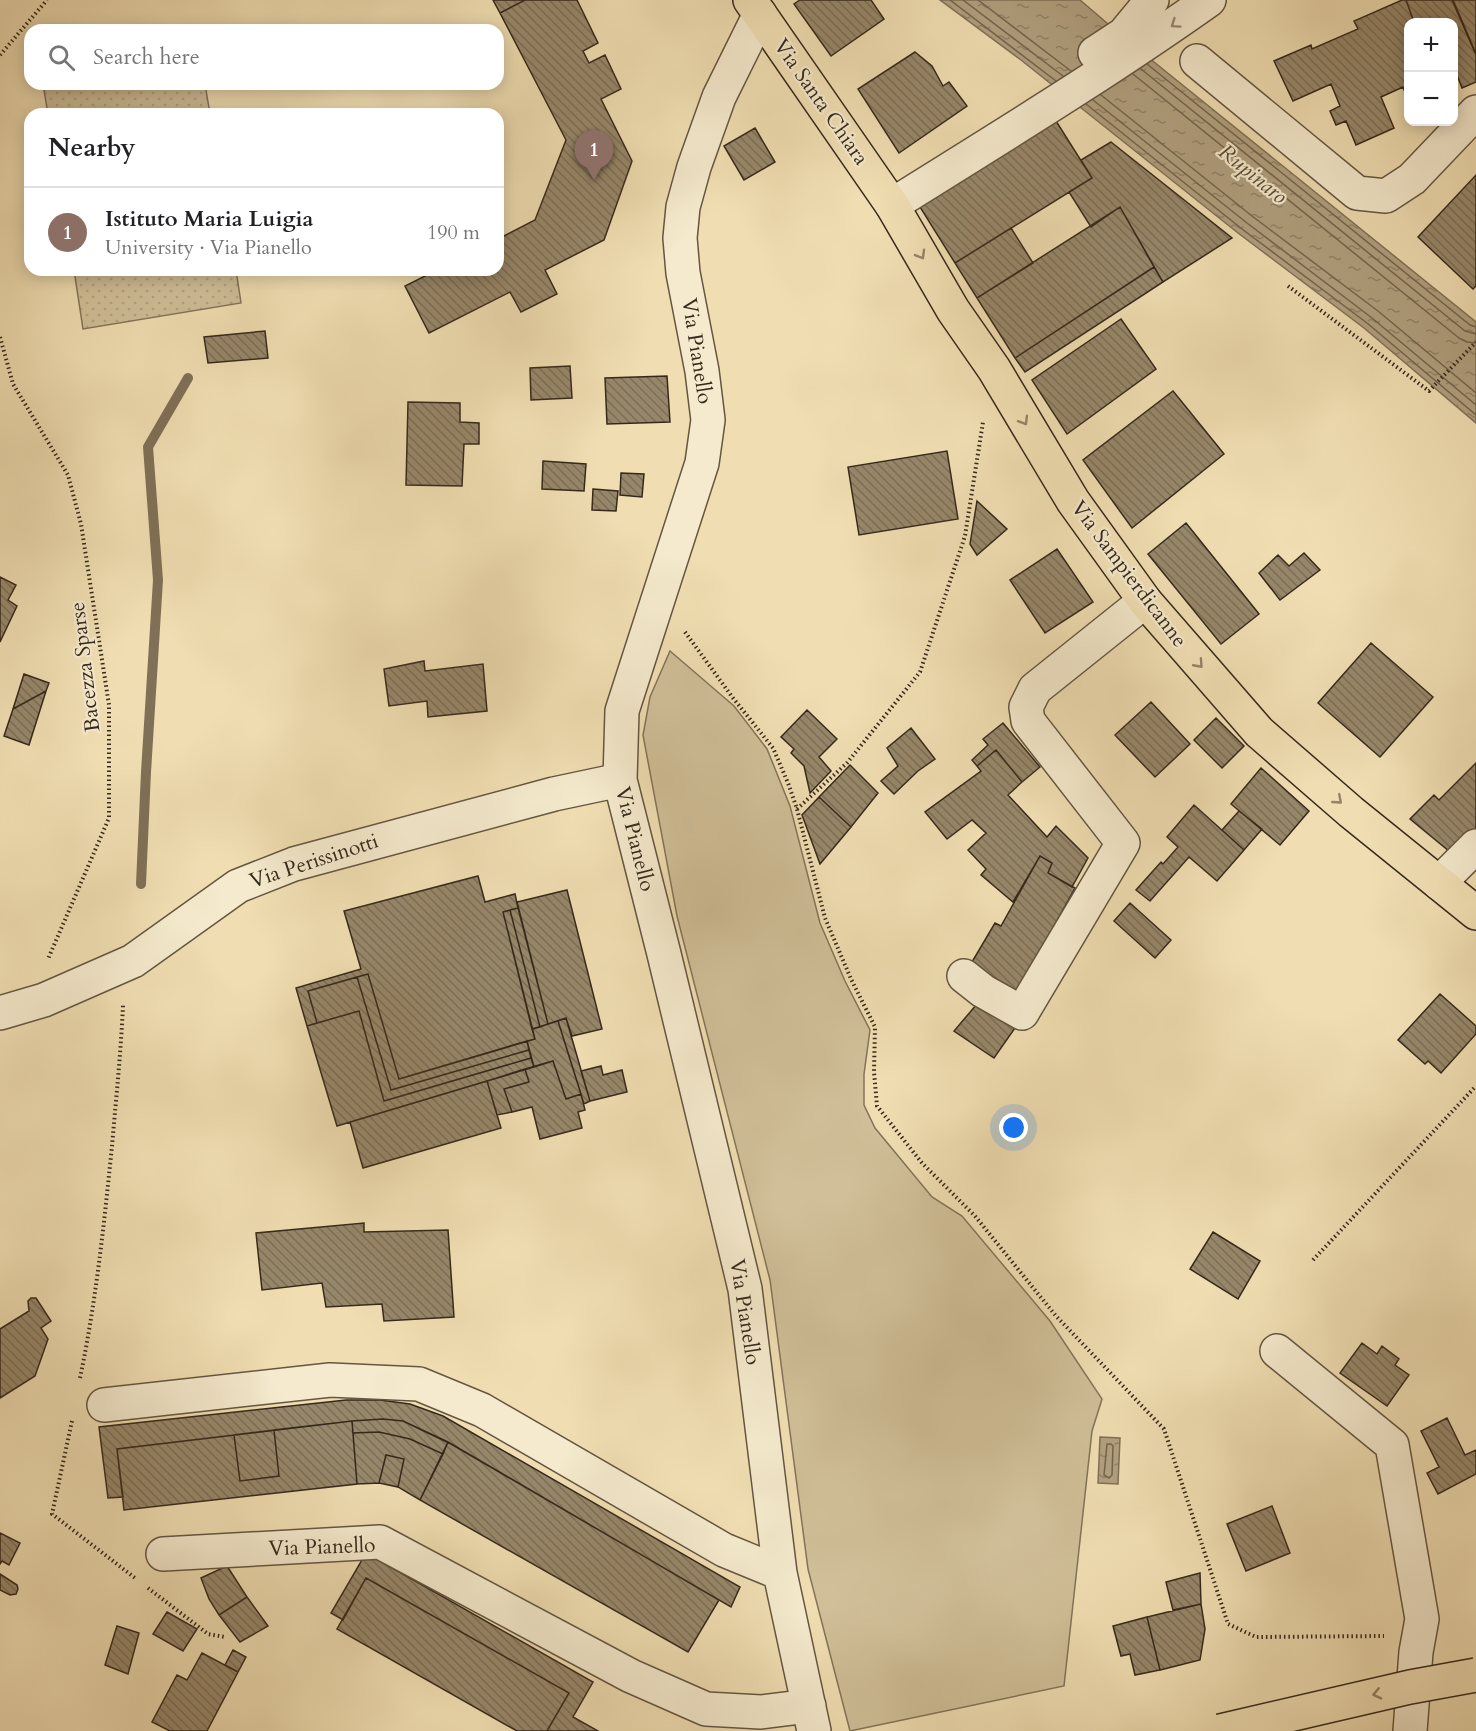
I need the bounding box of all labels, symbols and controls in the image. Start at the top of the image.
one-way arrow [1170,17,1181,28]
map controls [1404,18,1458,126]
button: + [1404,18,1458,72]
search box [24,24,504,90]
street label: Via Santa Chiara [767,33,875,171]
icon: search [45,41,78,74]
text: Search here [93,42,200,72]
button: − [1404,72,1458,126]
text: Nearby [48,130,136,165]
pin: 1 [574,130,614,180]
water label: Rupinaro [1212,137,1294,211]
text: Istituto Maria Luigia [105,204,313,234]
text: 1 [62,219,73,246]
text: 190 m [427,219,480,246]
text: University · Via Pianello [105,234,312,261]
one-way arrow [914,249,926,259]
street label: Via Pianello [674,296,720,406]
one-way arrow [1017,415,1029,425]
street label: Via Sampierdicanne [1064,495,1194,653]
street label: Bacezza Sparse [63,600,107,734]
one-way arrow [1192,657,1203,667]
street label: Via Pianello [608,784,662,894]
one-way arrow [1331,793,1342,804]
street label: Via Perissinotti [246,826,382,895]
your location [999,1113,1028,1142]
street label: Via Pianello [722,1257,768,1367]
street label: Via Pianello [268,1531,376,1563]
one-way arrow [1373,1687,1383,1700]

